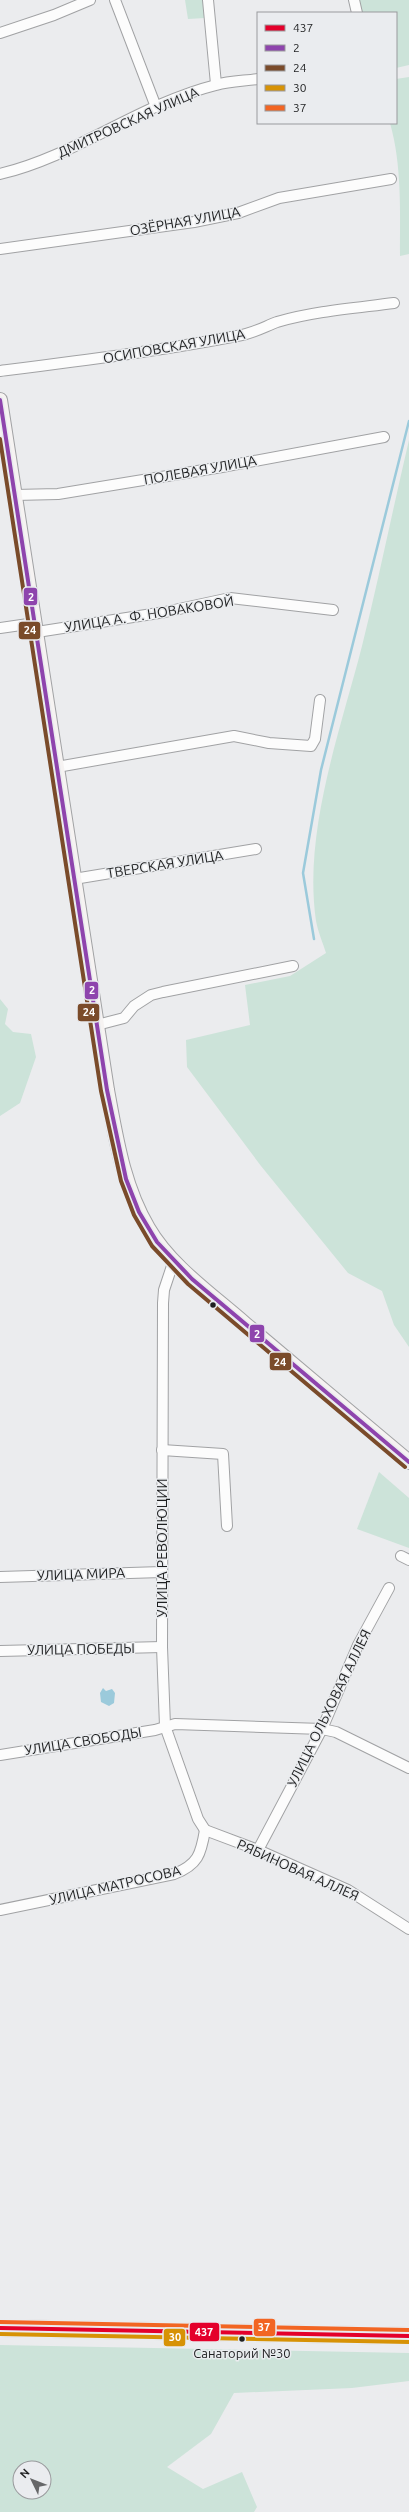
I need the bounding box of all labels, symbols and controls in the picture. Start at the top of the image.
legend [257,12,397,124]
text: 437 [293,21,313,34]
text: 2 [293,41,300,54]
text: 24 [293,61,307,74]
text: 30 [293,81,307,94]
street label: ДМИТРОВСКАЯ УЛИЦА [55,84,201,160]
text: 37 [293,101,307,114]
street label: ОЗЁРНАЯ УЛИЦА [129,203,241,239]
street label: ОСИПОВСКАЯ УЛИЦА [102,326,246,366]
street label: ПОЛЕВАЯ УЛИЦА [142,452,258,488]
line badge: 2 [23,587,38,606]
text: 2 [28,591,34,603]
street label: УЛИЦА А. Ф. НОВАКОВОЙ [63,592,235,635]
line badge: 24 [18,621,41,640]
text: 24 [24,624,36,636]
street label: ТВЕРСКАЯ УЛИЦА [106,847,224,881]
line badge: 2 [84,981,99,1000]
text: 2 [89,984,95,996]
line badge: 24 [77,1003,100,1022]
text: 24 [83,1006,95,1018]
unlabelled marker [208,1300,218,1310]
line badge: 2 [249,1324,265,1343]
text: 2 [254,1328,260,1340]
line badge: 24 [269,1352,292,1371]
text: 24 [274,1356,286,1368]
street label: УЛИЦА РЕВОЛЮЦИИ [154,1478,170,1618]
street label: УЛИЦА МИРА [36,1564,126,1584]
street label: УЛИЦА ОЛЬХОВАЯ АЛЛЕЯ [284,1627,374,1789]
street label: УЛИЦА ПОБЕДЫ [27,1640,135,1658]
street label: УЛИЦА СВОБОДЫ [23,1724,143,1758]
street label: РЯБИНОВАЯ АЛЛЕЯ [235,1836,361,1904]
street label: УЛИЦА МАТРОСОВА [48,1862,182,1908]
line badge: 37 [253,2318,276,2337]
text: 37 [258,2321,270,2333]
line badge: 437 [189,2322,220,2342]
text: 437 [195,2326,213,2338]
line badge: 30 [163,2328,186,2347]
text: 30 [169,2331,181,2343]
marker: Санаторий №30 [237,2334,247,2344]
place label: Санаторий №30 [193,2346,291,2360]
north arrow [12,2460,52,2500]
text: N [17,2466,32,2480]

